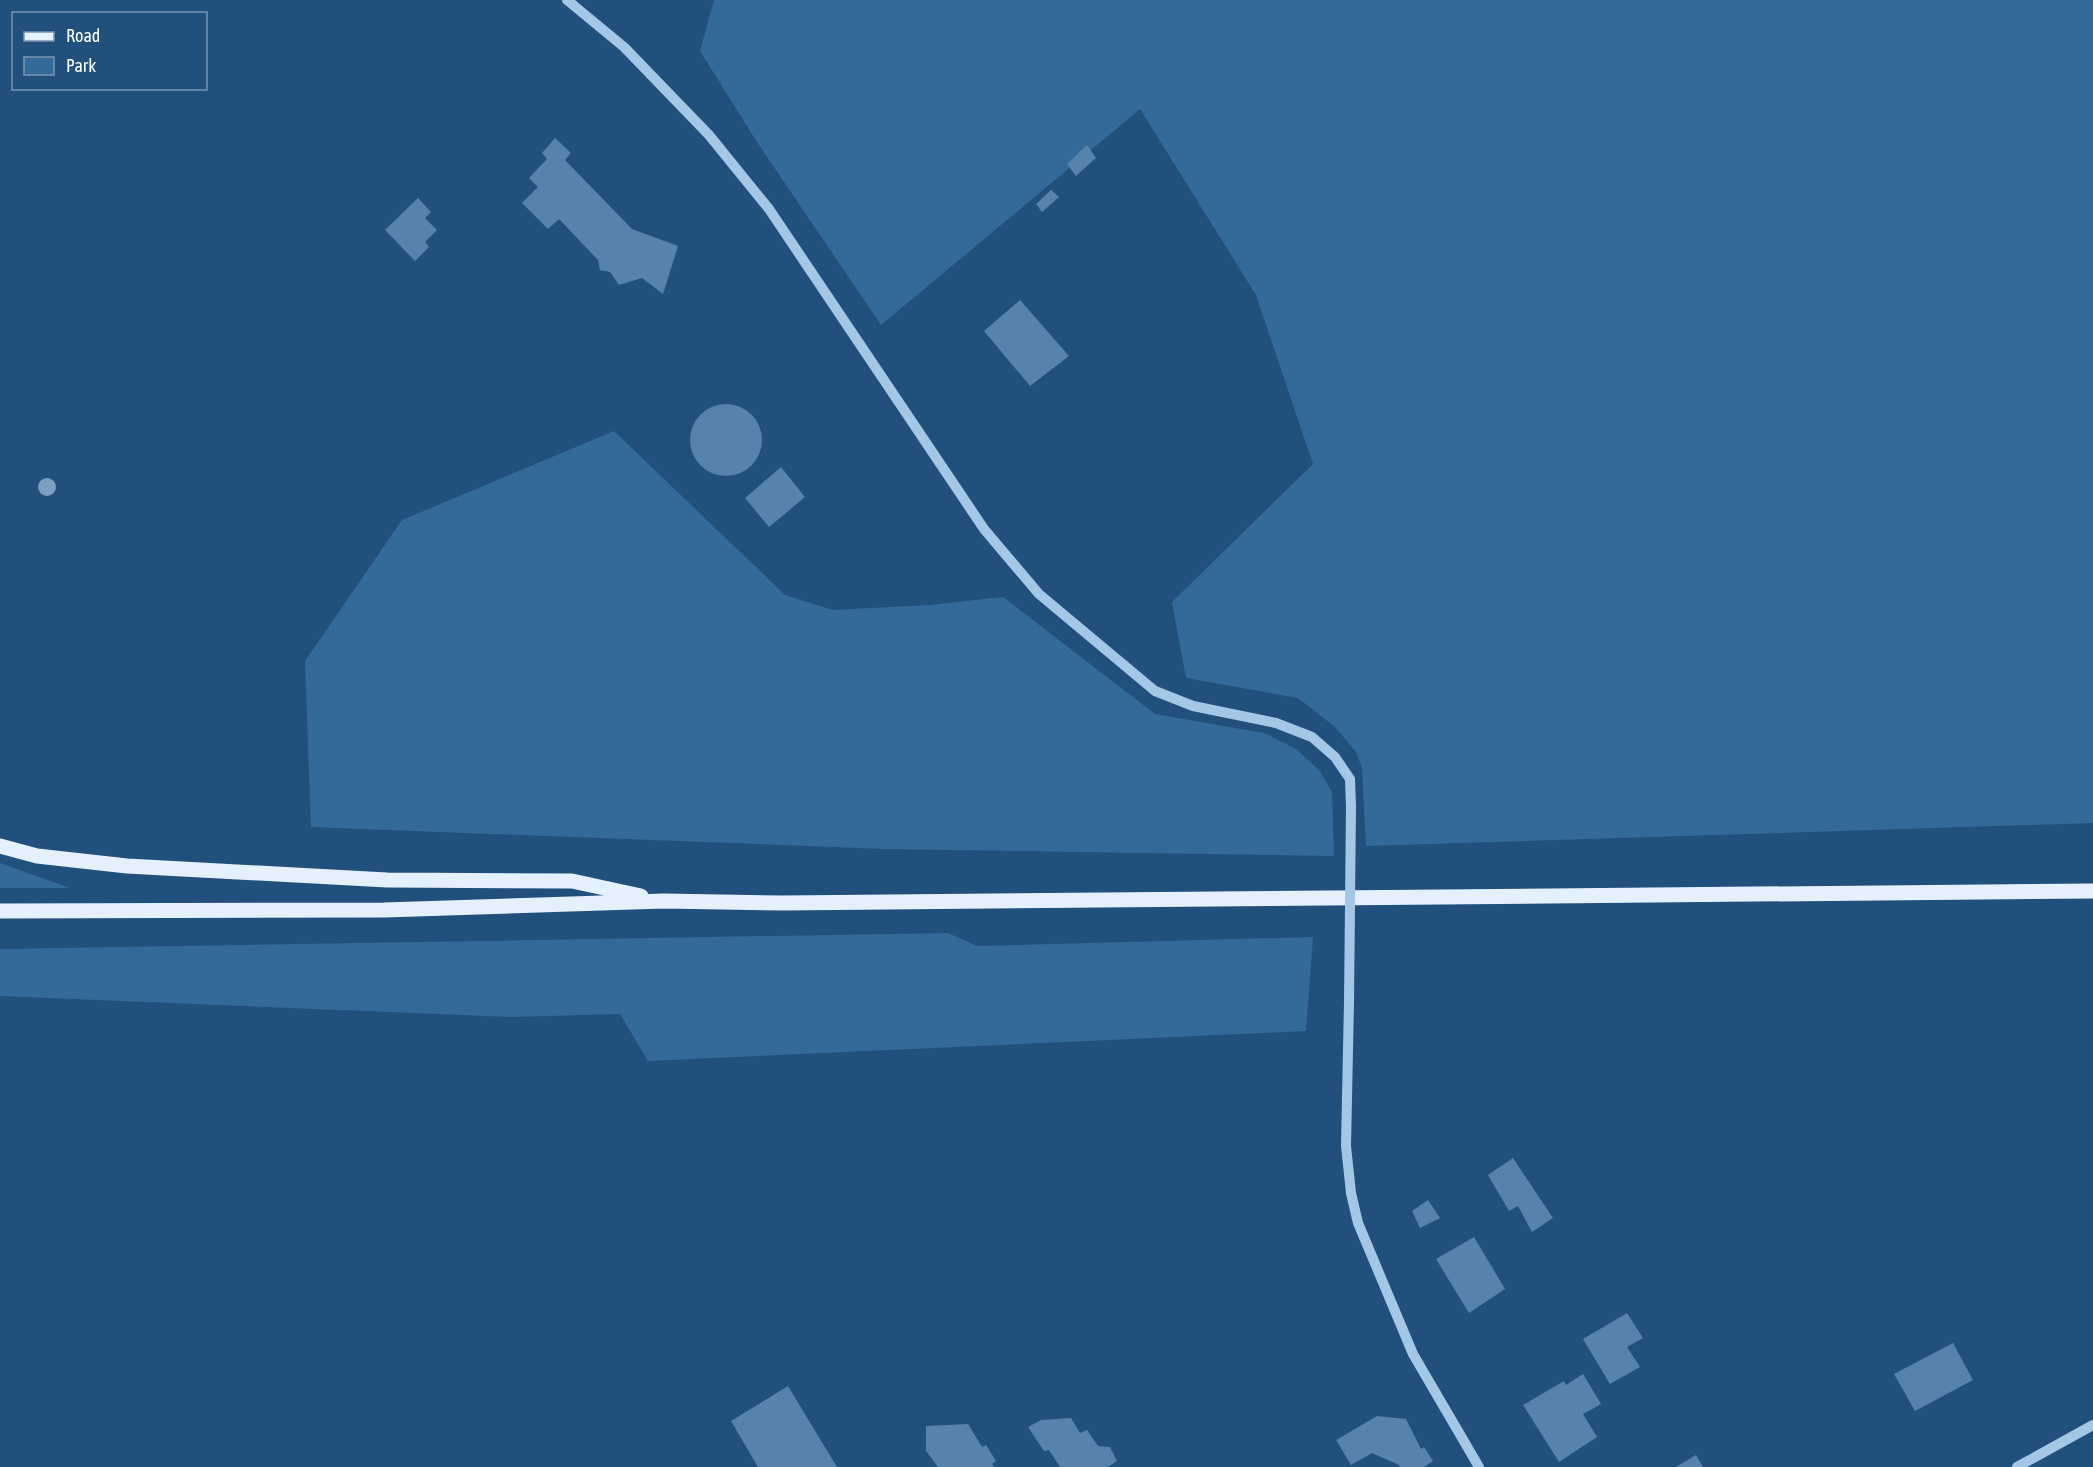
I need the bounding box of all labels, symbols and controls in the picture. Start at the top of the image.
legend [12,12,207,90]
text: Road [66,25,100,46]
text: Park [66,55,96,76]

